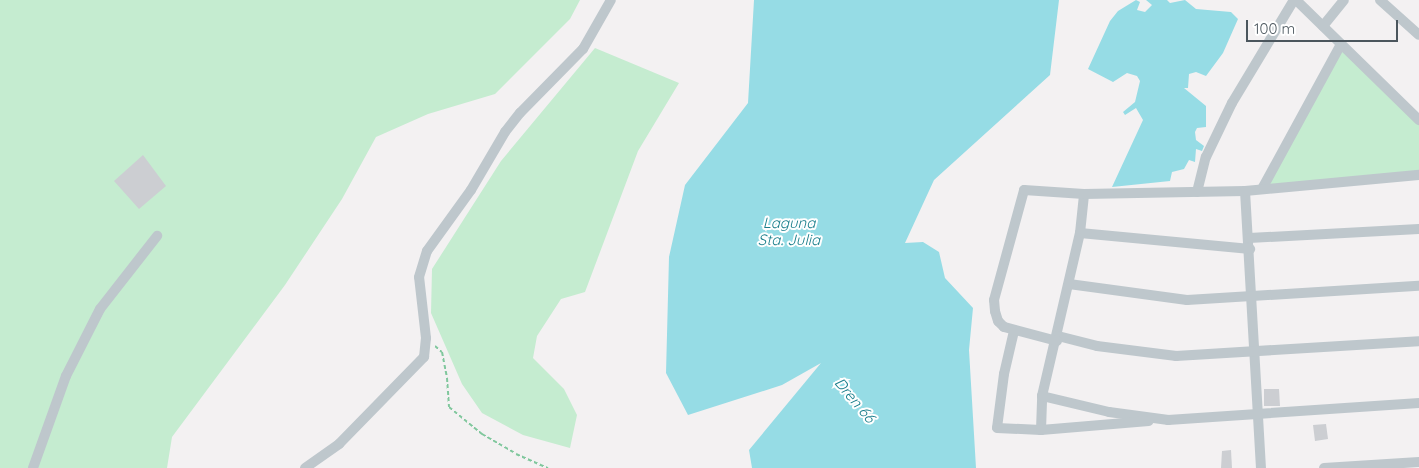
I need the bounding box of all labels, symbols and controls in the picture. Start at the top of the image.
scale bar [1249,10,1402,42]
text: 100 m [1254,19,1295,38]
water label: Laguna Sta. Julia [758,213,820,248]
water label: Dren 66 [831,374,879,426]

